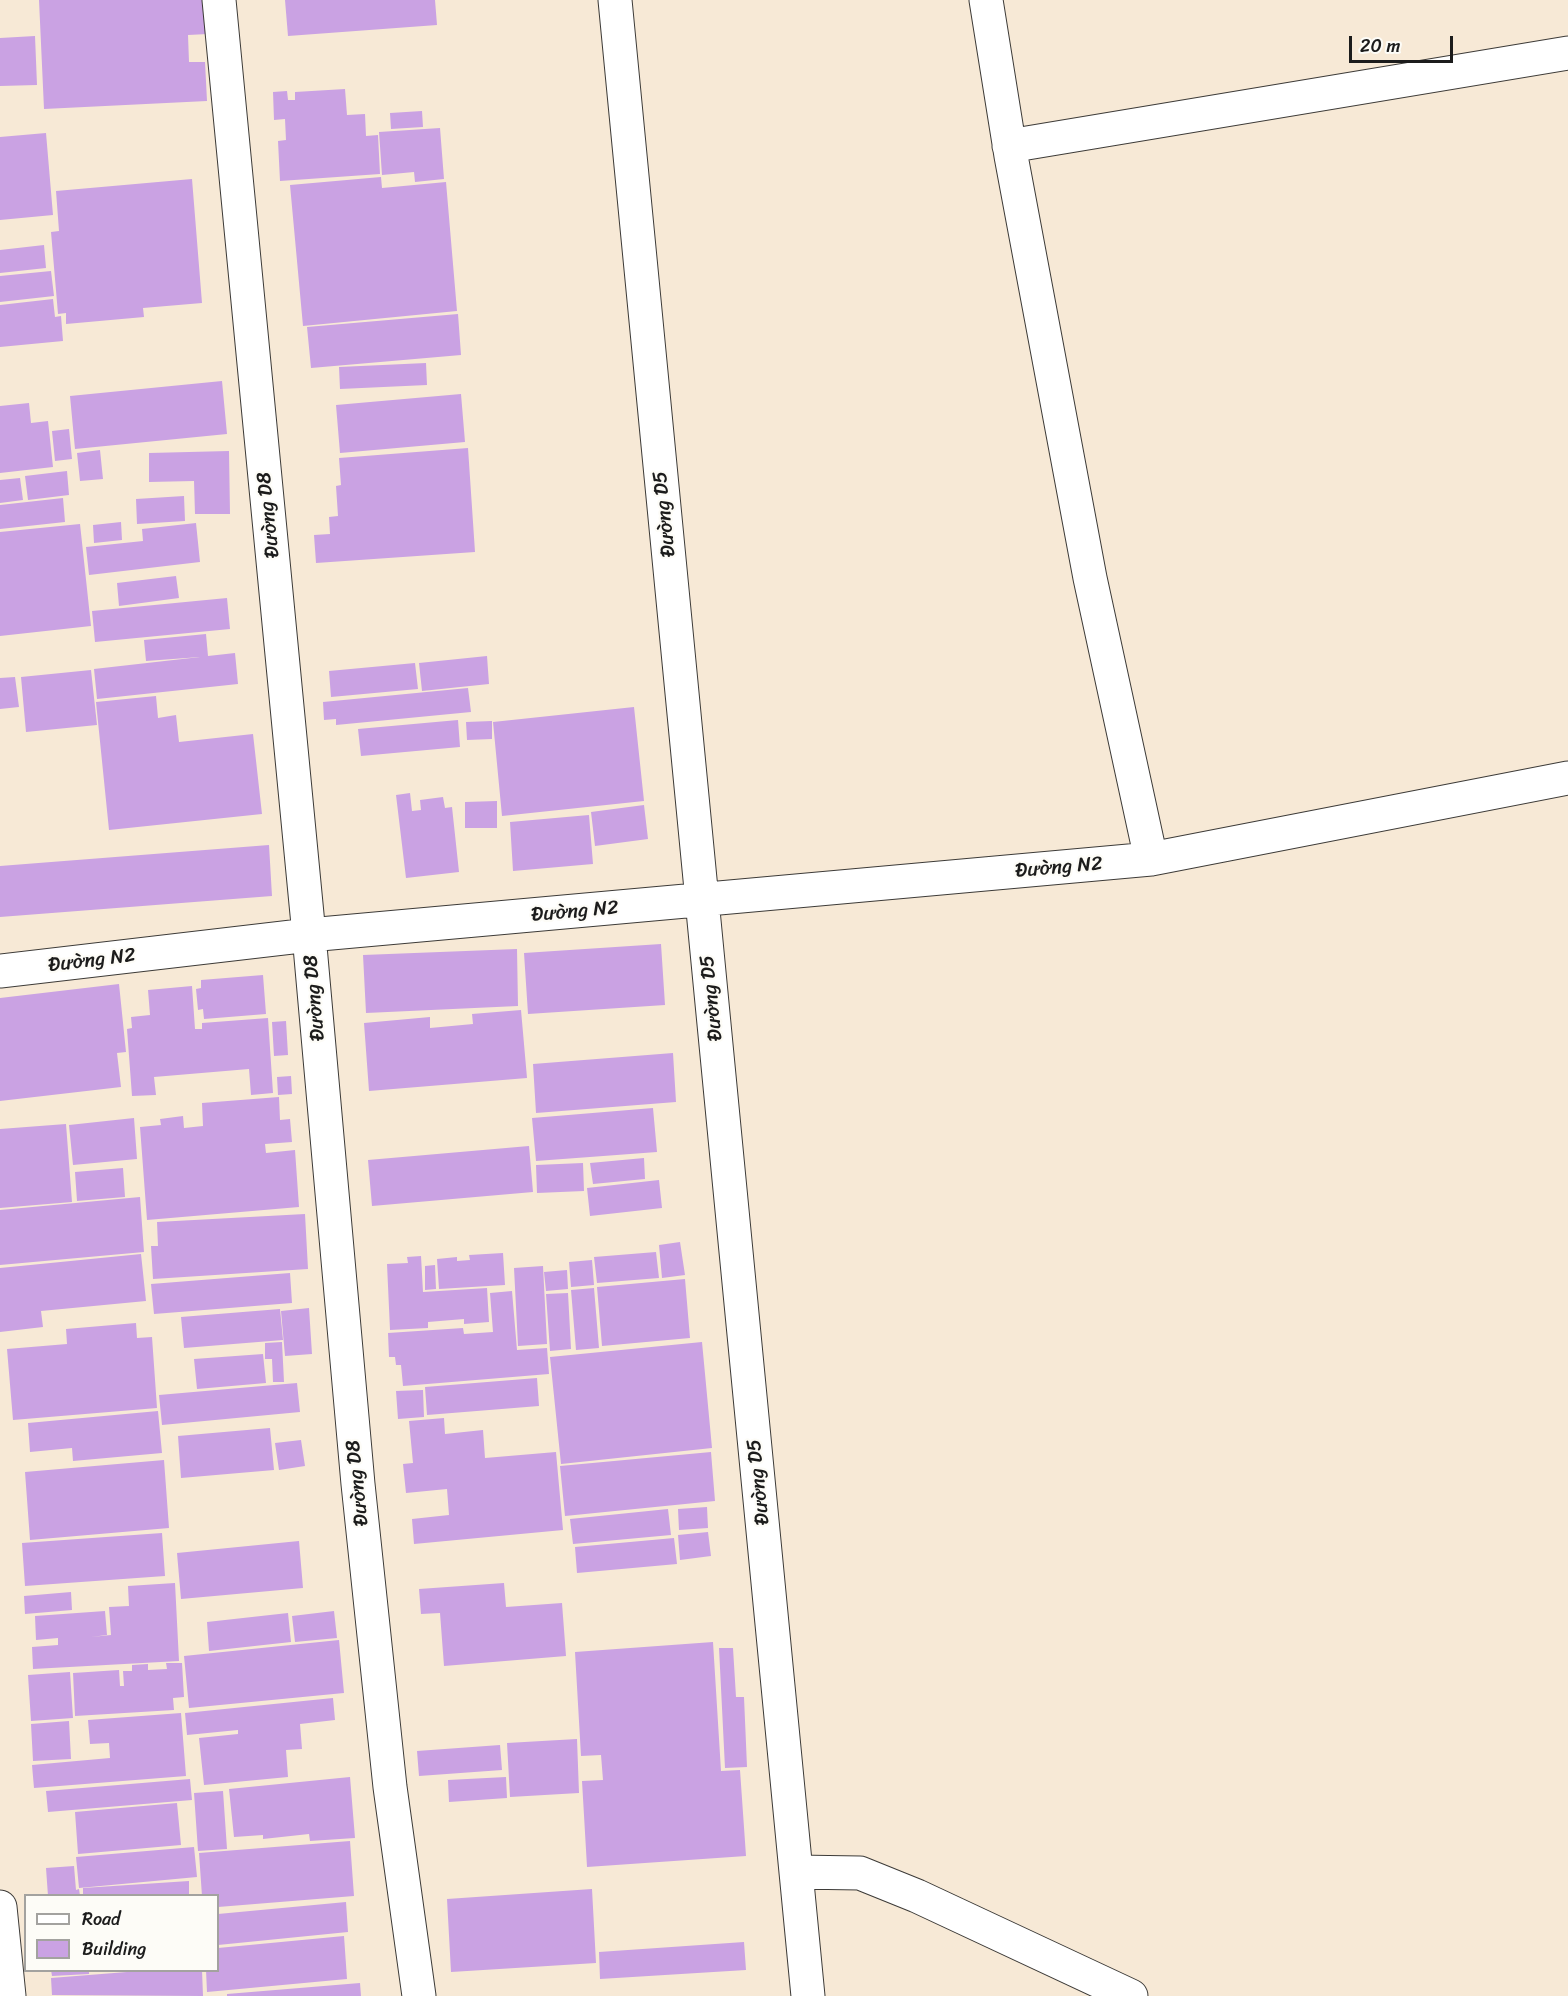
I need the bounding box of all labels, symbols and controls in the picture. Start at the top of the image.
scale bar [1352,24,1456,62]
text: 20 m [1360,30,1400,62]
street label: Đường D5 [649,470,681,558]
street label: Đường D8 [253,471,285,559]
street label: Đường N2 [1014,852,1104,884]
street label: Đường N2 [530,896,620,928]
street label: Đường N2 [47,944,137,978]
street label: Đường D8 [299,954,331,1042]
street label: Đường D5 [696,954,728,1042]
street label: Đường D5 [743,1438,775,1526]
street label: Đường D8 [342,1439,374,1527]
legend [24,1894,219,1972]
text: Road [82,1903,121,1935]
text: Building [82,1933,146,1965]

